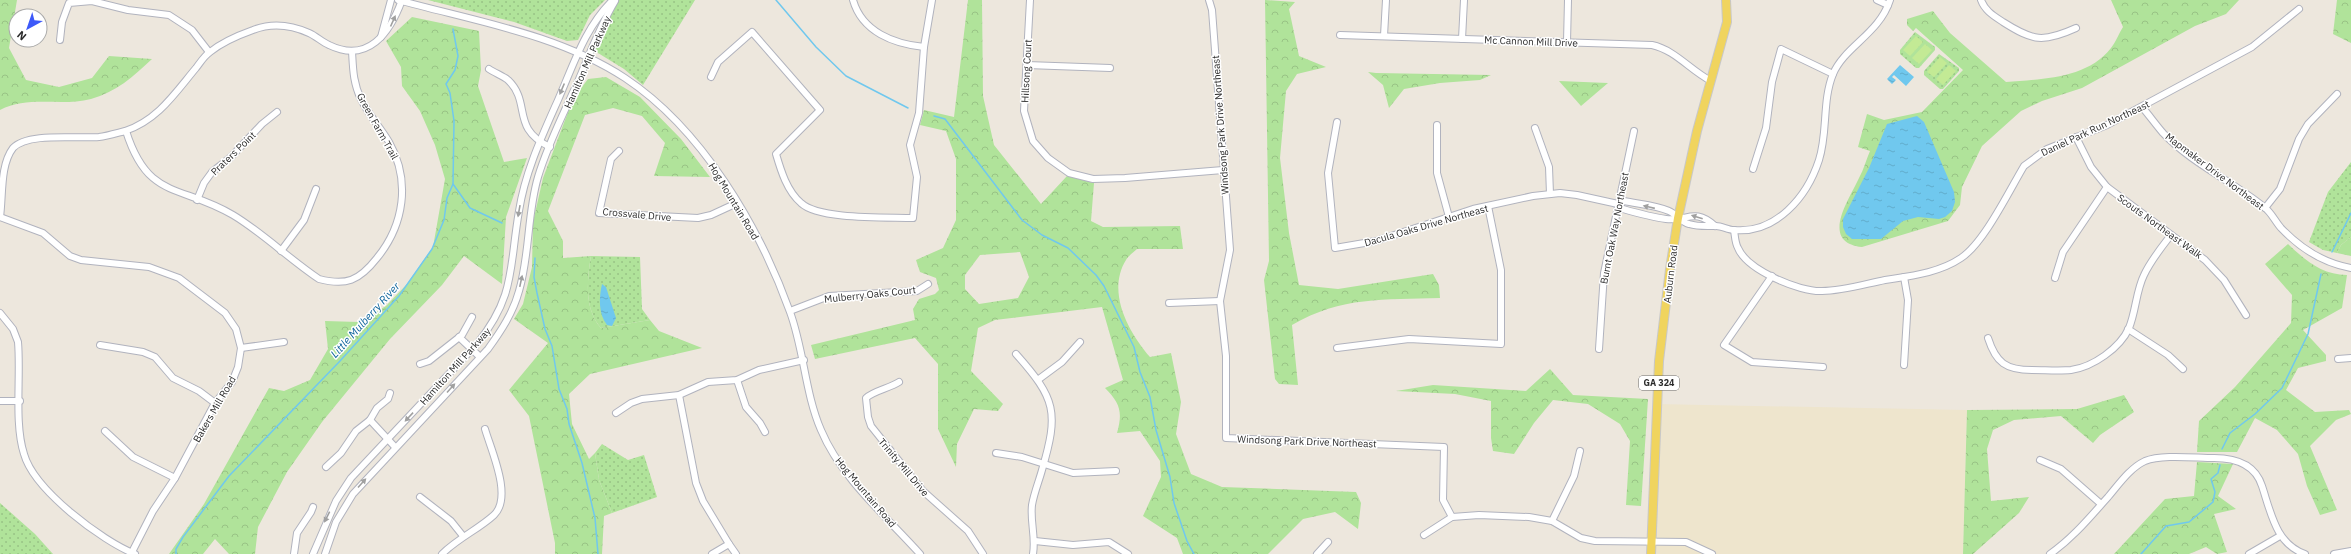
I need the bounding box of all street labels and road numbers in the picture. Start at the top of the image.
street label: Hamilton Mill Parkway [561,14,614,110]
street label: Mc Cannon Mill Drive [1484,33,1579,50]
street label: Hillsong Court [1018,39,1035,103]
street label: Windsong Park Drive Northeast [1209,54,1232,195]
street label: Green Farm Trail [354,91,401,162]
street label: Daniel Park Run Northeast [2039,97,2152,159]
street label: Praters Point [208,128,259,178]
street label: Mapmaker Drive Northeast [2163,130,2267,213]
street label: Hog Mountain Road [705,160,762,242]
street label: Burnt Oak Way Northeast [1597,171,1632,285]
street label: Scouts Northeast Walk [2115,191,2205,262]
street label: Dacula Oaks Drive Northeast [1363,201,1490,249]
street label: Crossvale Drive [602,205,672,224]
street label: Auburn Road [1660,244,1680,304]
street label: Mulberry Oaks Court [824,283,917,306]
street label: Hamilton Mill Parkway [417,325,494,408]
street label: Bakers Mill Road [190,374,239,445]
road number: GA 324 [1639,376,1679,390]
street label: Windsong Park Drive Northeast [1237,433,1377,450]
street label: Trinity Mill Drive [875,436,932,499]
street label: Hog Mountain Road [832,455,899,530]

